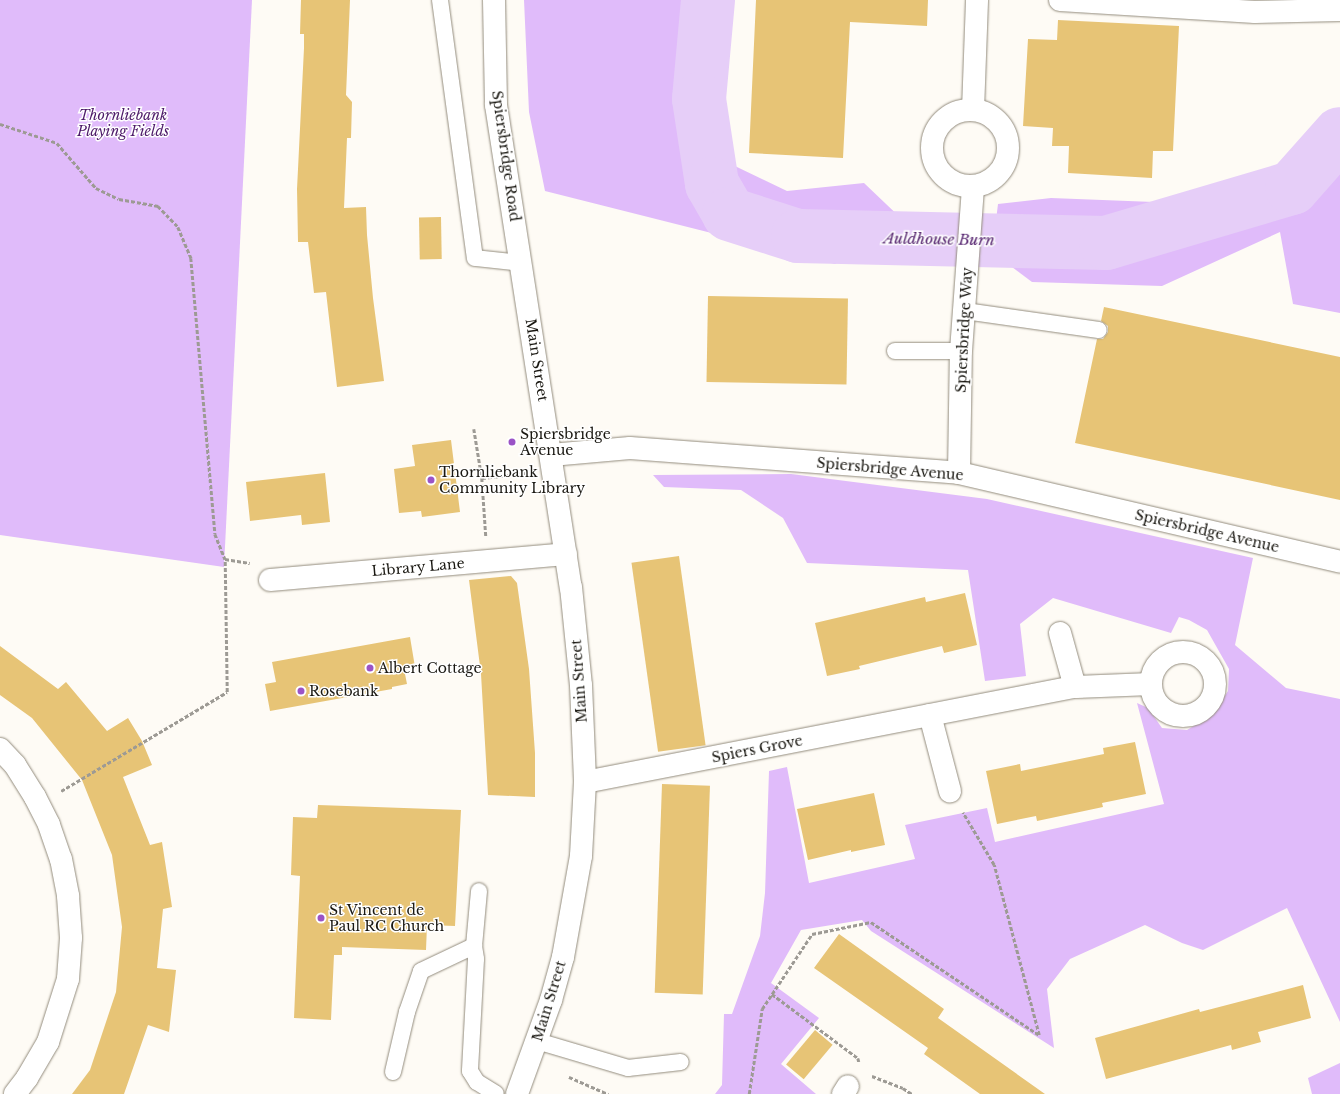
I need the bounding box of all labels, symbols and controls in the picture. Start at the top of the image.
street label: Spiersbridge Road [488,89,524,223]
park label: Thornliebank Playing Fields [77,107,169,140]
water label: Auldhouse Burn [883,229,995,249]
street label: Spiersbridge Way [952,266,976,394]
street label: Main Street [522,317,552,403]
place label: Spiersbridge Avenue [520,426,611,458]
marker: Spiersbridge Avenue [507,437,517,447]
street label: Spiersbridge Avenue [816,454,964,484]
place label: Thornliebank Community Library [439,464,586,496]
marker: Thornliebank Community Library [426,475,436,485]
street label: Spiersbridge Avenue [1133,506,1281,556]
street label: Library Lane [371,555,465,579]
street label: Main Street [568,639,590,723]
place label: Albert Cottage [378,660,482,676]
marker: Albert Cottage [365,663,375,673]
place label: Rosebank [309,683,379,699]
marker: Rosebank [296,686,306,696]
street label: Spiers Grove [710,732,804,766]
place label: St Vincent de Paul RC Church [329,902,444,934]
marker: St Vincent de Paul RC Church [316,913,326,923]
street label: Main Street [529,959,569,1043]

